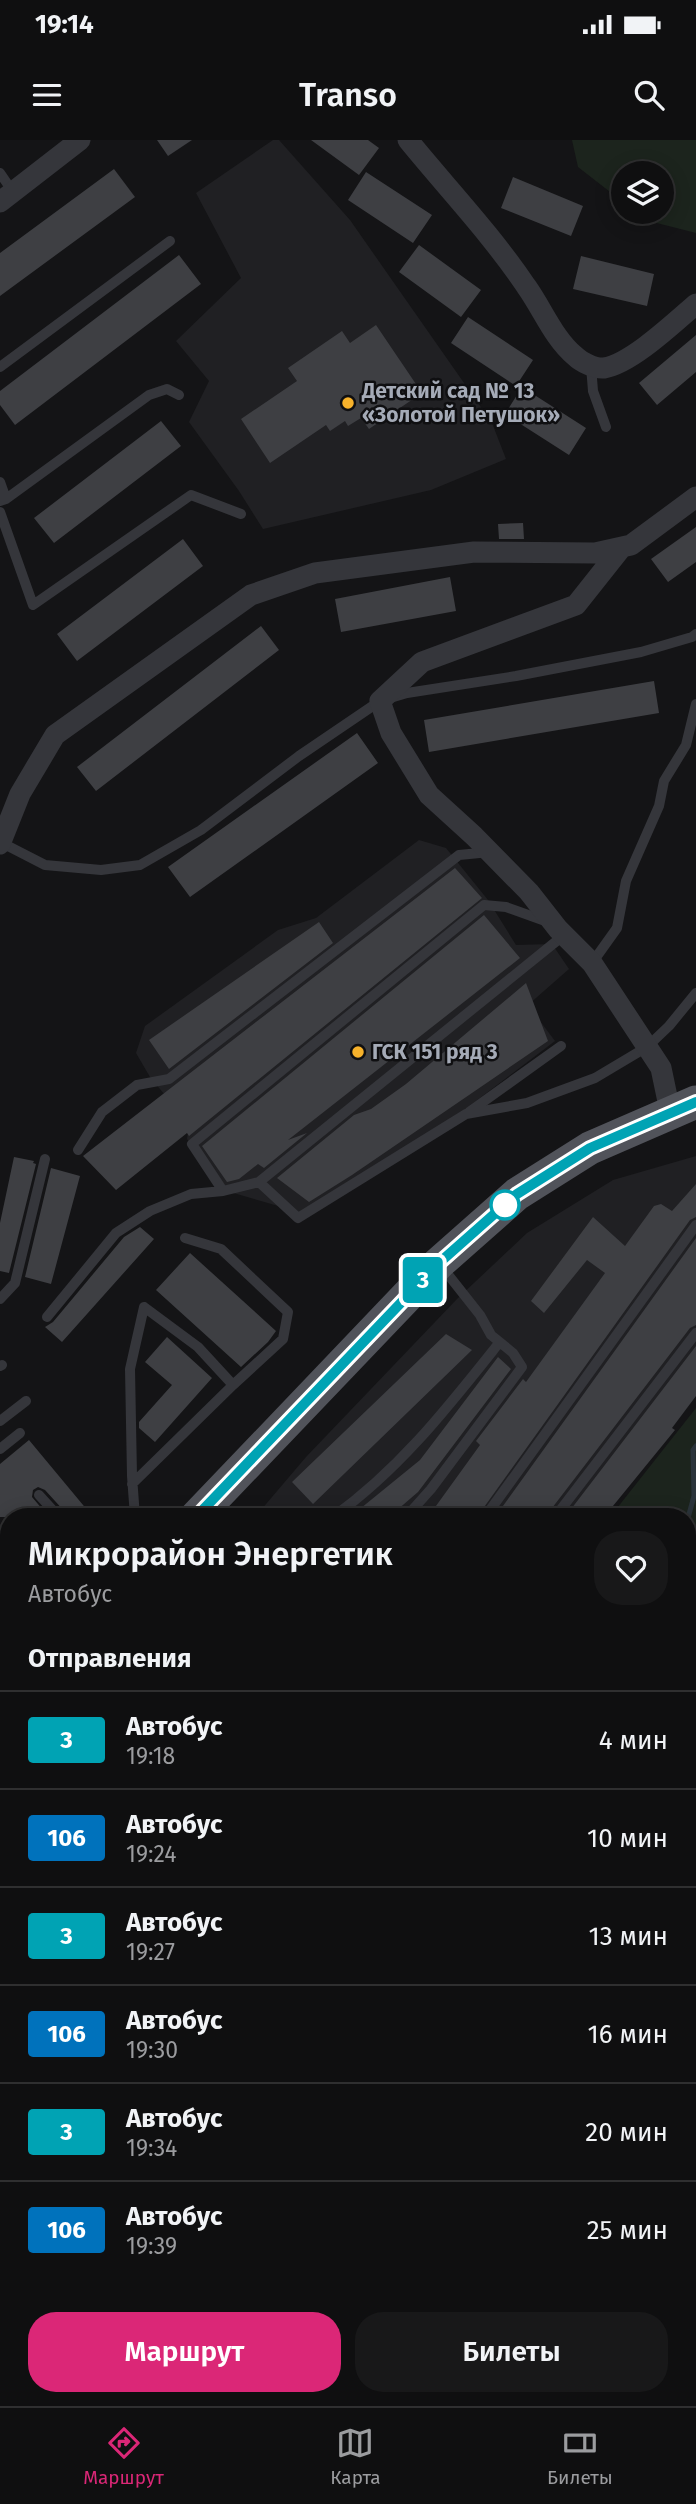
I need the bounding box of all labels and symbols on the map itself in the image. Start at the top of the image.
place label: Детский сад № 13 «Золотой Петушок» [361,378,560,428]
marker: Детский сад № 13 «Золотой Петушок» [340,395,356,411]
place label: ГСК 151 ряд 3 [372,1039,498,1065]
marker: ГСК 151 ряд 3 [350,1044,366,1060]
unlabelled marker [490,1190,520,1220]
line badge: 3 [400,1257,446,1303]

